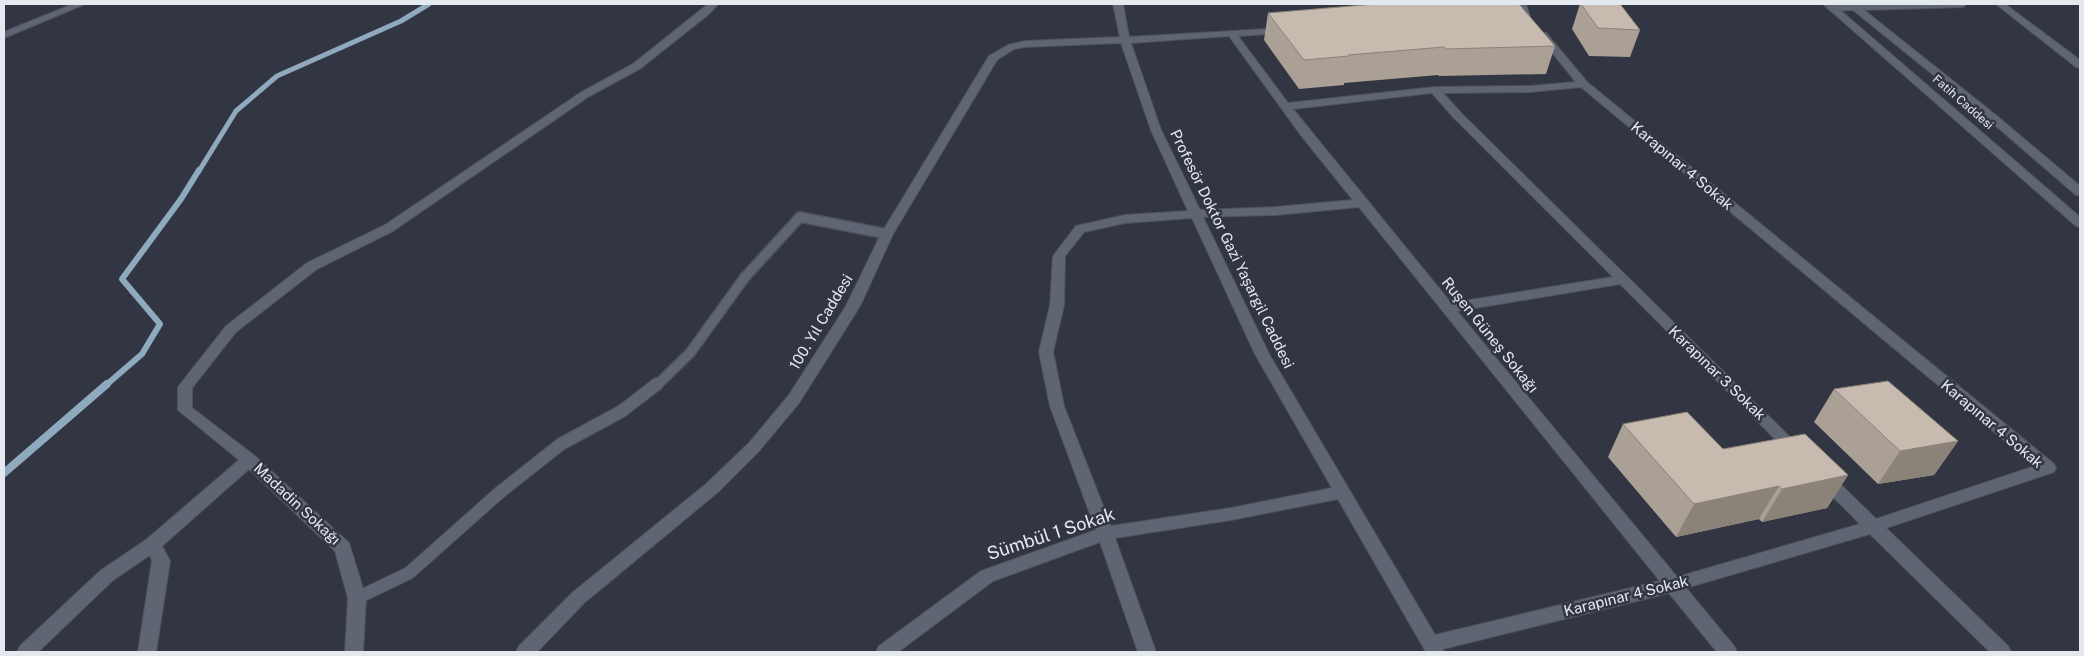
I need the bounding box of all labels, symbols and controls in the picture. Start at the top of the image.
street label: Fatih Caddesi [1930,72,1996,132]
street label: Karapınar 4 Sokak [1628,118,1737,213]
street label: Profesör Doktor Gazi Yaşargil Caddesi [1167,127,1298,371]
street label: 100. Yıl Caddesi [785,271,856,373]
street label: Ruşen Güneş Sokağı [1439,274,1542,396]
street label: Karapınar 3 Sokak [1665,322,1769,423]
street label: Karapınar 4 Sokak [1938,376,2047,471]
street label: Madadin Sokağı [251,459,344,548]
street label: Sümbül 1 Sokak [984,503,1117,564]
street label: Karapınar 4 Sokak [1562,572,1690,619]

